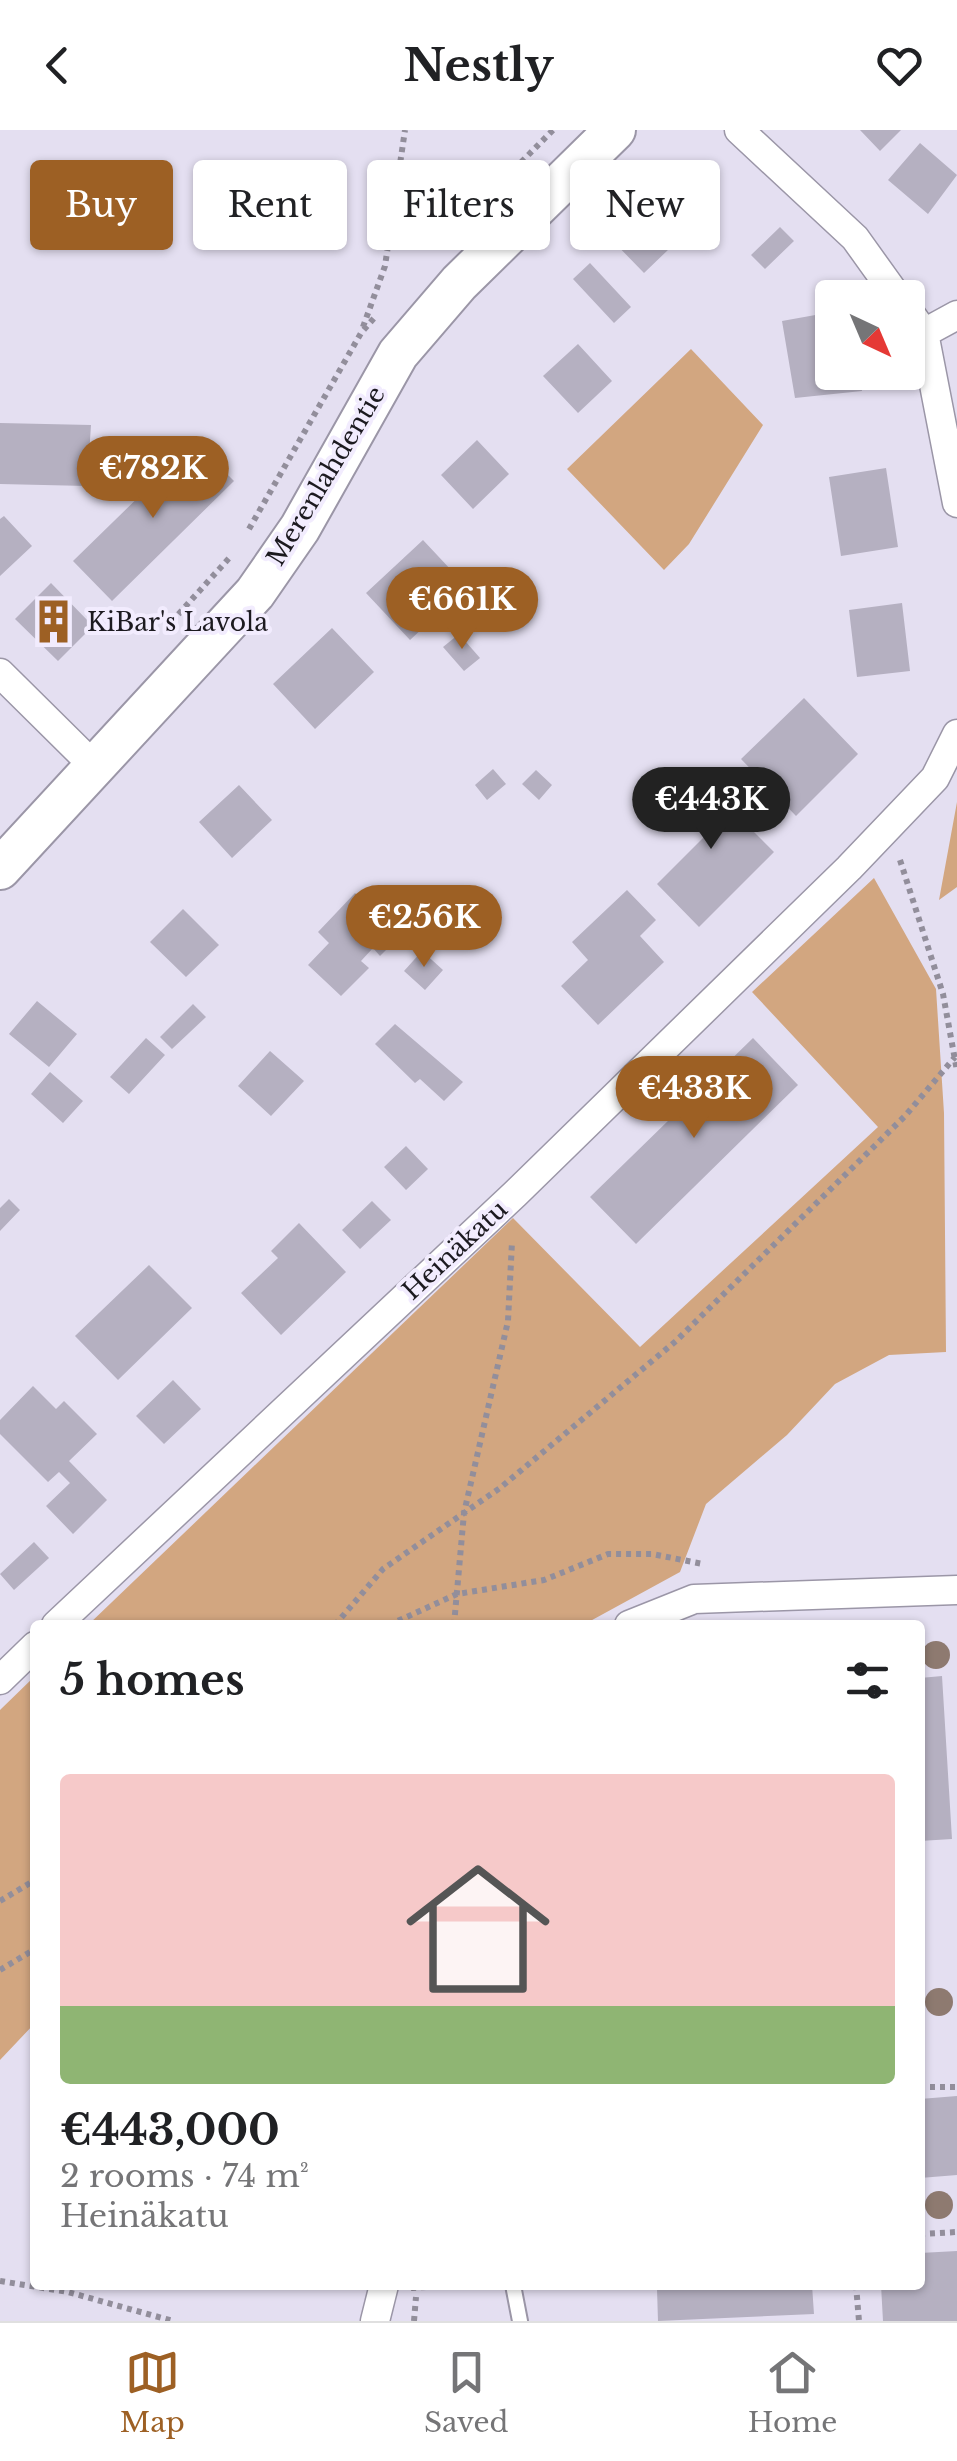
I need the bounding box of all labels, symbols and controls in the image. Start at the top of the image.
text: Nestly [403,37,554,93]
icon: back [30,38,85,93]
icon: heart [872,38,927,93]
chip: Buy [30,160,173,250]
chip: Rent [193,160,347,250]
chip: Filters [367,160,550,250]
chip: New [570,160,720,250]
north arrow [815,280,925,390]
map controls [815,280,925,390]
street label: Merenlahdentie [260,381,392,571]
pin: €782K [83,436,223,521]
text: €782K [99,448,207,488]
pin: €661K [392,567,532,652]
text: €661K [408,579,516,619]
building icon: KiBar's Lavola [30,598,78,646]
place label: KiBar's Lavola [87,607,268,638]
pin: €443K [641,767,781,852]
text: €443K [654,779,768,819]
pin: €256K [354,885,494,970]
text: €256K [368,897,480,937]
pin: €433K [624,1056,764,1141]
text: €433K [638,1068,750,1108]
street label: Heinäkatu [396,1194,514,1306]
icon: filters [840,1653,895,1708]
text: 5 homes [60,1654,244,1706]
icon: home [388,1839,568,2019]
text: €443,000 [60,2104,280,2156]
text: 2 rooms · 74 m² [60,2156,309,2196]
text: Heinäkatu [60,2196,229,2236]
tab: Map [120,2345,185,2440]
tab: Saved [424,2345,508,2440]
tab: Home [748,2345,837,2440]

